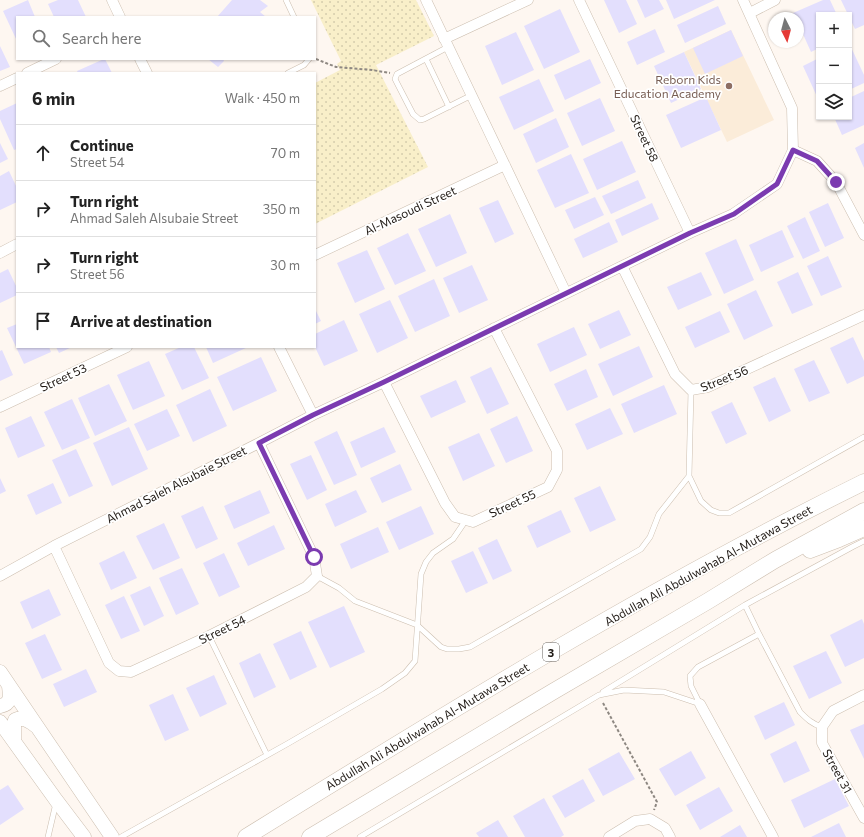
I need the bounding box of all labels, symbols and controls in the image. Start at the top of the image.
north arrow [768,12,804,48]
map controls [816,12,852,120]
button: + [816,12,852,48]
search box [16,16,316,60]
icon: search [30,27,52,49]
text: Search here [62,29,141,47]
button: − [816,48,852,84]
place label: Reborn Kids Education Academy [614,72,721,100]
marker: Reborn Kids Education Academy [724,81,734,91]
button: layers [816,84,852,120]
text: 6 min [32,88,75,109]
text: Walk · 450 m [225,90,300,106]
street label: Street 58 [628,112,662,164]
text: Continue [70,136,134,154]
icon: ahead [32,142,54,164]
text: 70 m [271,145,300,161]
text: Street 54 [70,154,125,170]
route end [827,173,845,191]
street label: Al-Masoudi Street [362,183,458,237]
text: Turn right [70,192,139,210]
icon: right [32,198,54,220]
text: 350 m [263,201,300,217]
text: Ahmad Saleh Alsubaie Street [70,210,238,226]
text: Turn right [70,248,139,266]
icon: right [32,254,54,276]
text: 30 m [270,257,300,273]
text: Street 56 [70,266,125,282]
icon: arrive [32,310,54,332]
text: Arrive at destination [70,312,212,330]
street label: Street 53 [37,360,89,394]
street label: Street 56 [698,362,750,394]
street label: Ahmad Saleh Alsubaie Street [104,442,249,526]
street label: Street 55 [486,486,538,520]
street label: Abdullah Ali Abdulwahab Al-Mutawa Street [602,502,814,628]
route start [305,548,323,566]
street label: Street 54 [196,612,248,646]
road number: 3 [543,643,559,661]
street label: Abdullah Ali Abdulwahab Al-Mutawa Street [323,659,531,793]
street label: Street 31 [820,747,856,795]

